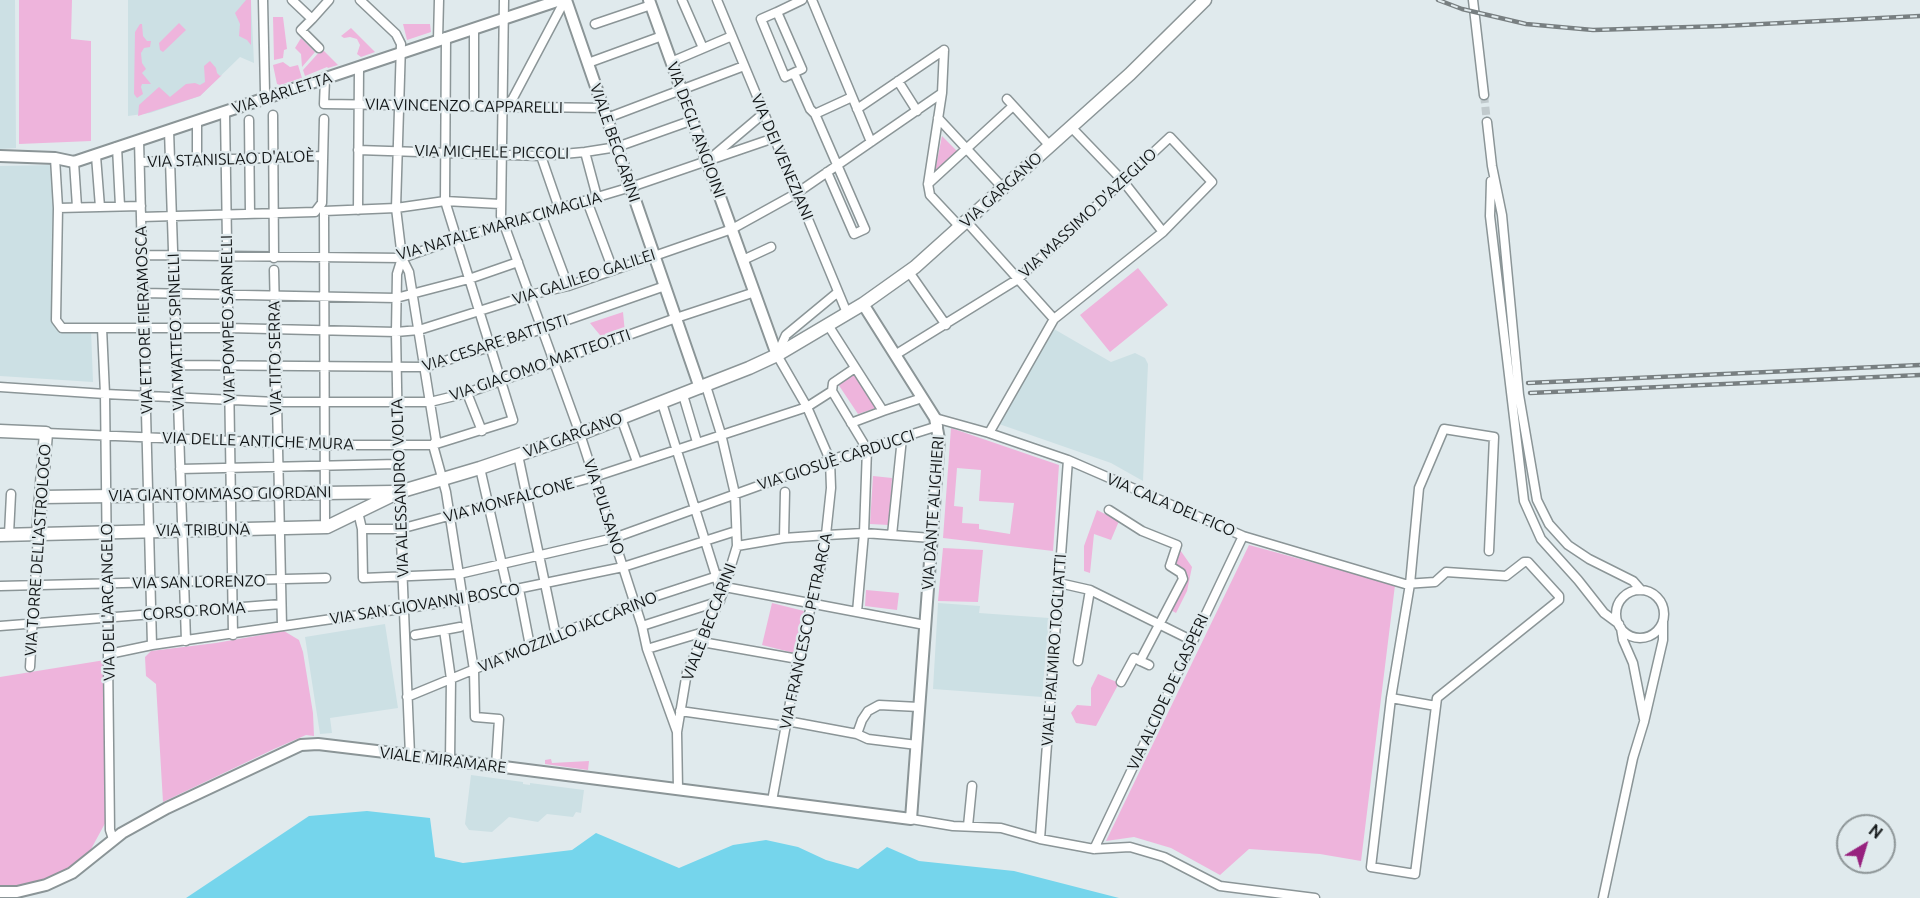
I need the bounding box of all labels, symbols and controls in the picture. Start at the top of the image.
street label: VIA DEGLI ANGIOINI [662,59,730,201]
street label: VIA BARLETTA [230,68,334,118]
street label: VIALE BECCARINI [586,81,644,205]
street label: VIA DEI VENEZIANI [747,91,817,223]
street label: VIA VINCENZO CAPPARELLI [365,95,563,117]
street label: VIA MICHELE PICCOLI [415,141,569,163]
street label: VIA MASSIMO D'AZEGLIO [1015,144,1161,282]
street label: VIA STANISLAO D'ALOÈ [147,146,315,172]
street label: VIA GARGANO [956,148,1046,232]
street label: VIA NATALE MARIA CIMAGLIA [394,188,604,264]
street label: VIA ETTORE FIERAMOSCA [131,226,157,414]
street label: VIA POMPEO SARNELLI [217,235,239,403]
street label: VIA GALILEO GALILEI [510,245,658,309]
street label: VIA MATTEO SPINELLI [164,253,188,411]
street label: VIA TITO SERRA [264,301,286,415]
street label: VIA CESARE BATTISTI [420,310,570,376]
street label: VIA GIACOMO MATTEOTTI [447,325,633,405]
street label: VIA ALESSANDRO VOLTA [387,398,413,578]
street label: VIA GARGANO [521,408,625,462]
street label: VIA GIOSUÈ CARDUCCI [755,426,917,494]
street label: VIA DELLE ANTICHE MURA [162,428,354,454]
street label: VIA DANTE ALIGHIERI [918,435,948,591]
street label: VIA TORRE DELL'ASTROLOGO [21,443,55,657]
street label: VIA PULSANO [579,457,629,557]
street label: VIA CALA DEL FICO [1104,469,1238,541]
street label: VIA MONFALCONE [442,473,576,527]
street label: VIA GIANTOMMASO GIORDANI [108,482,332,506]
street label: VIA TRIBUNA [156,520,250,540]
street label: VIA DELL'ARCANGELO [97,523,119,681]
street label: VIA FRANCESCO PETRARCA [776,531,836,731]
street label: VIALE PALMIRO TOGLIATTI [1038,553,1070,747]
street label: VIALE BECCARINI [678,561,740,683]
street label: VIA SAN LORENZO [132,571,266,593]
street label: VIA SAN GIOVANNI BOSCO [328,579,522,629]
street label: VIA MOZZILLO IACCARINO [476,587,660,677]
street label: CORSO ROMA [142,598,246,624]
street label: VIA ALCIDE DE GASPERI [1123,611,1213,773]
street label: VIALE MIRAMARE [379,743,507,777]
north arrow [1836,814,1896,874]
text: N [1866,821,1886,842]

